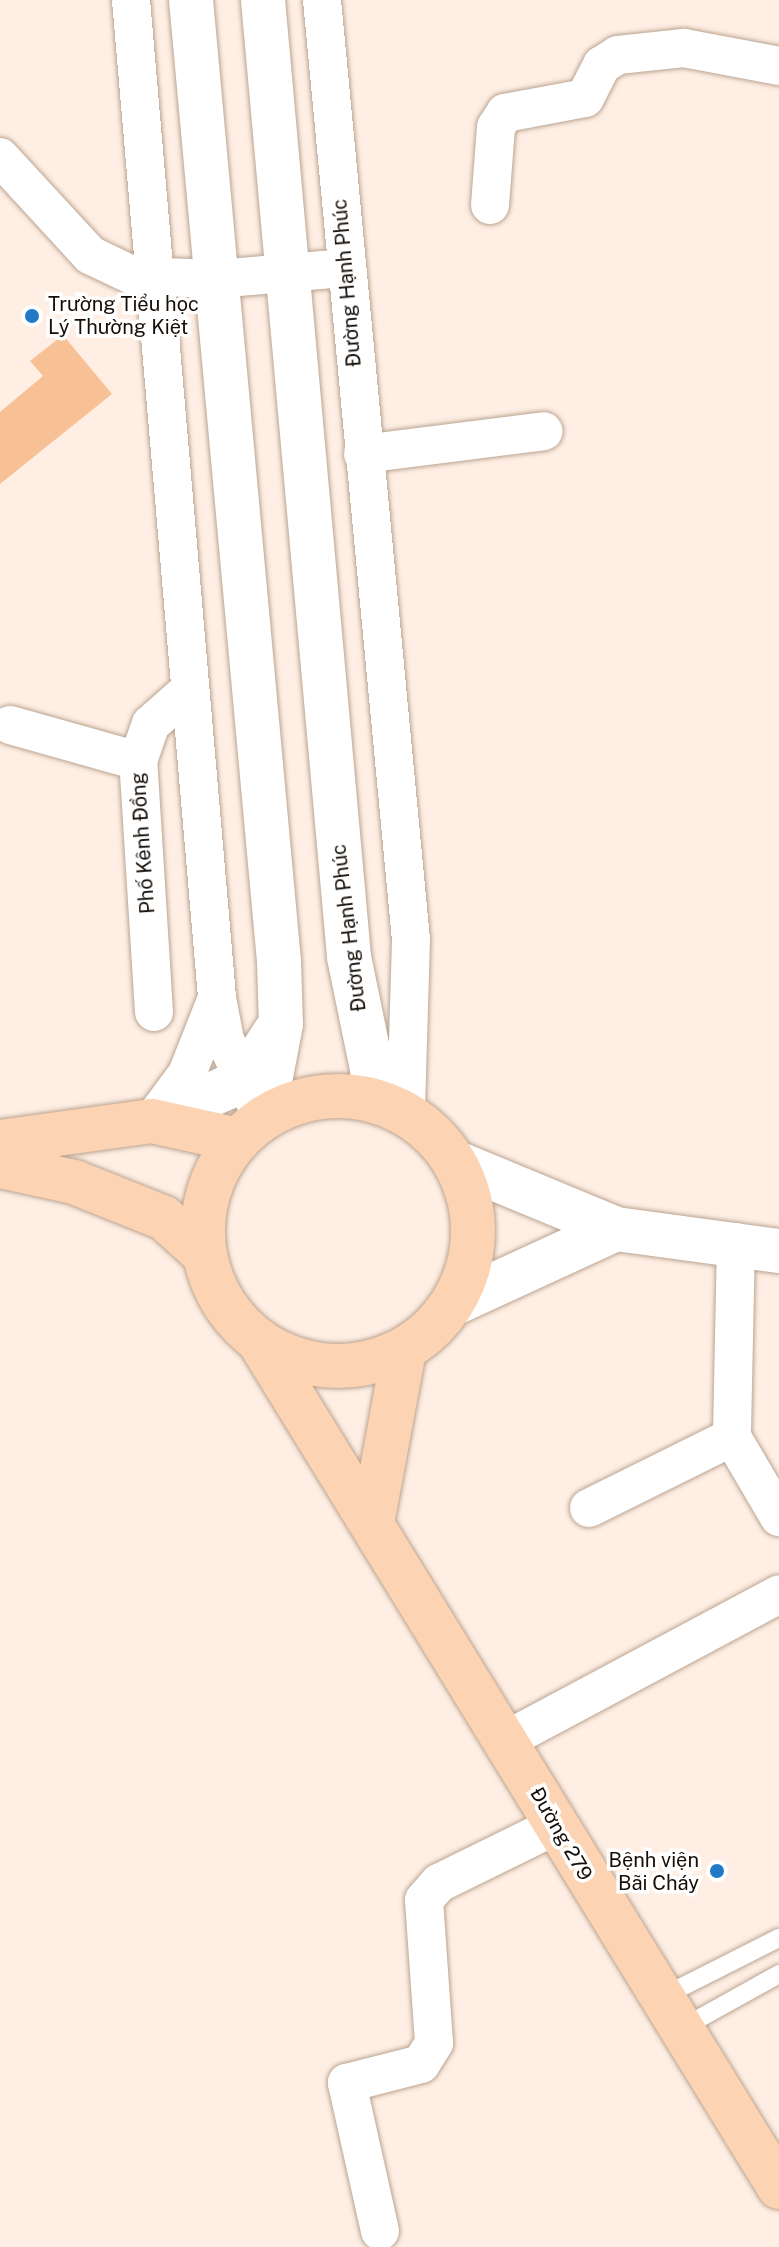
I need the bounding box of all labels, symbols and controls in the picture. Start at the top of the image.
street label: Đường Hạnh Phúc [328,198,366,368]
place label: Trường Tiểu học Lý Thường Kiệt [48,292,199,339]
marker: Trường Tiểu học Lý Thường Kiệt [23,307,41,325]
street label: Phố Kênh Đồng [126,771,160,915]
street label: Đường Hạnh Phúc [327,843,371,1013]
street label: Đường 279 [525,1783,597,1885]
place label: Bệnh viện Bãi Cháy [608,1848,699,1895]
marker: Bệnh viện Bãi Cháy [706,1860,728,1882]

